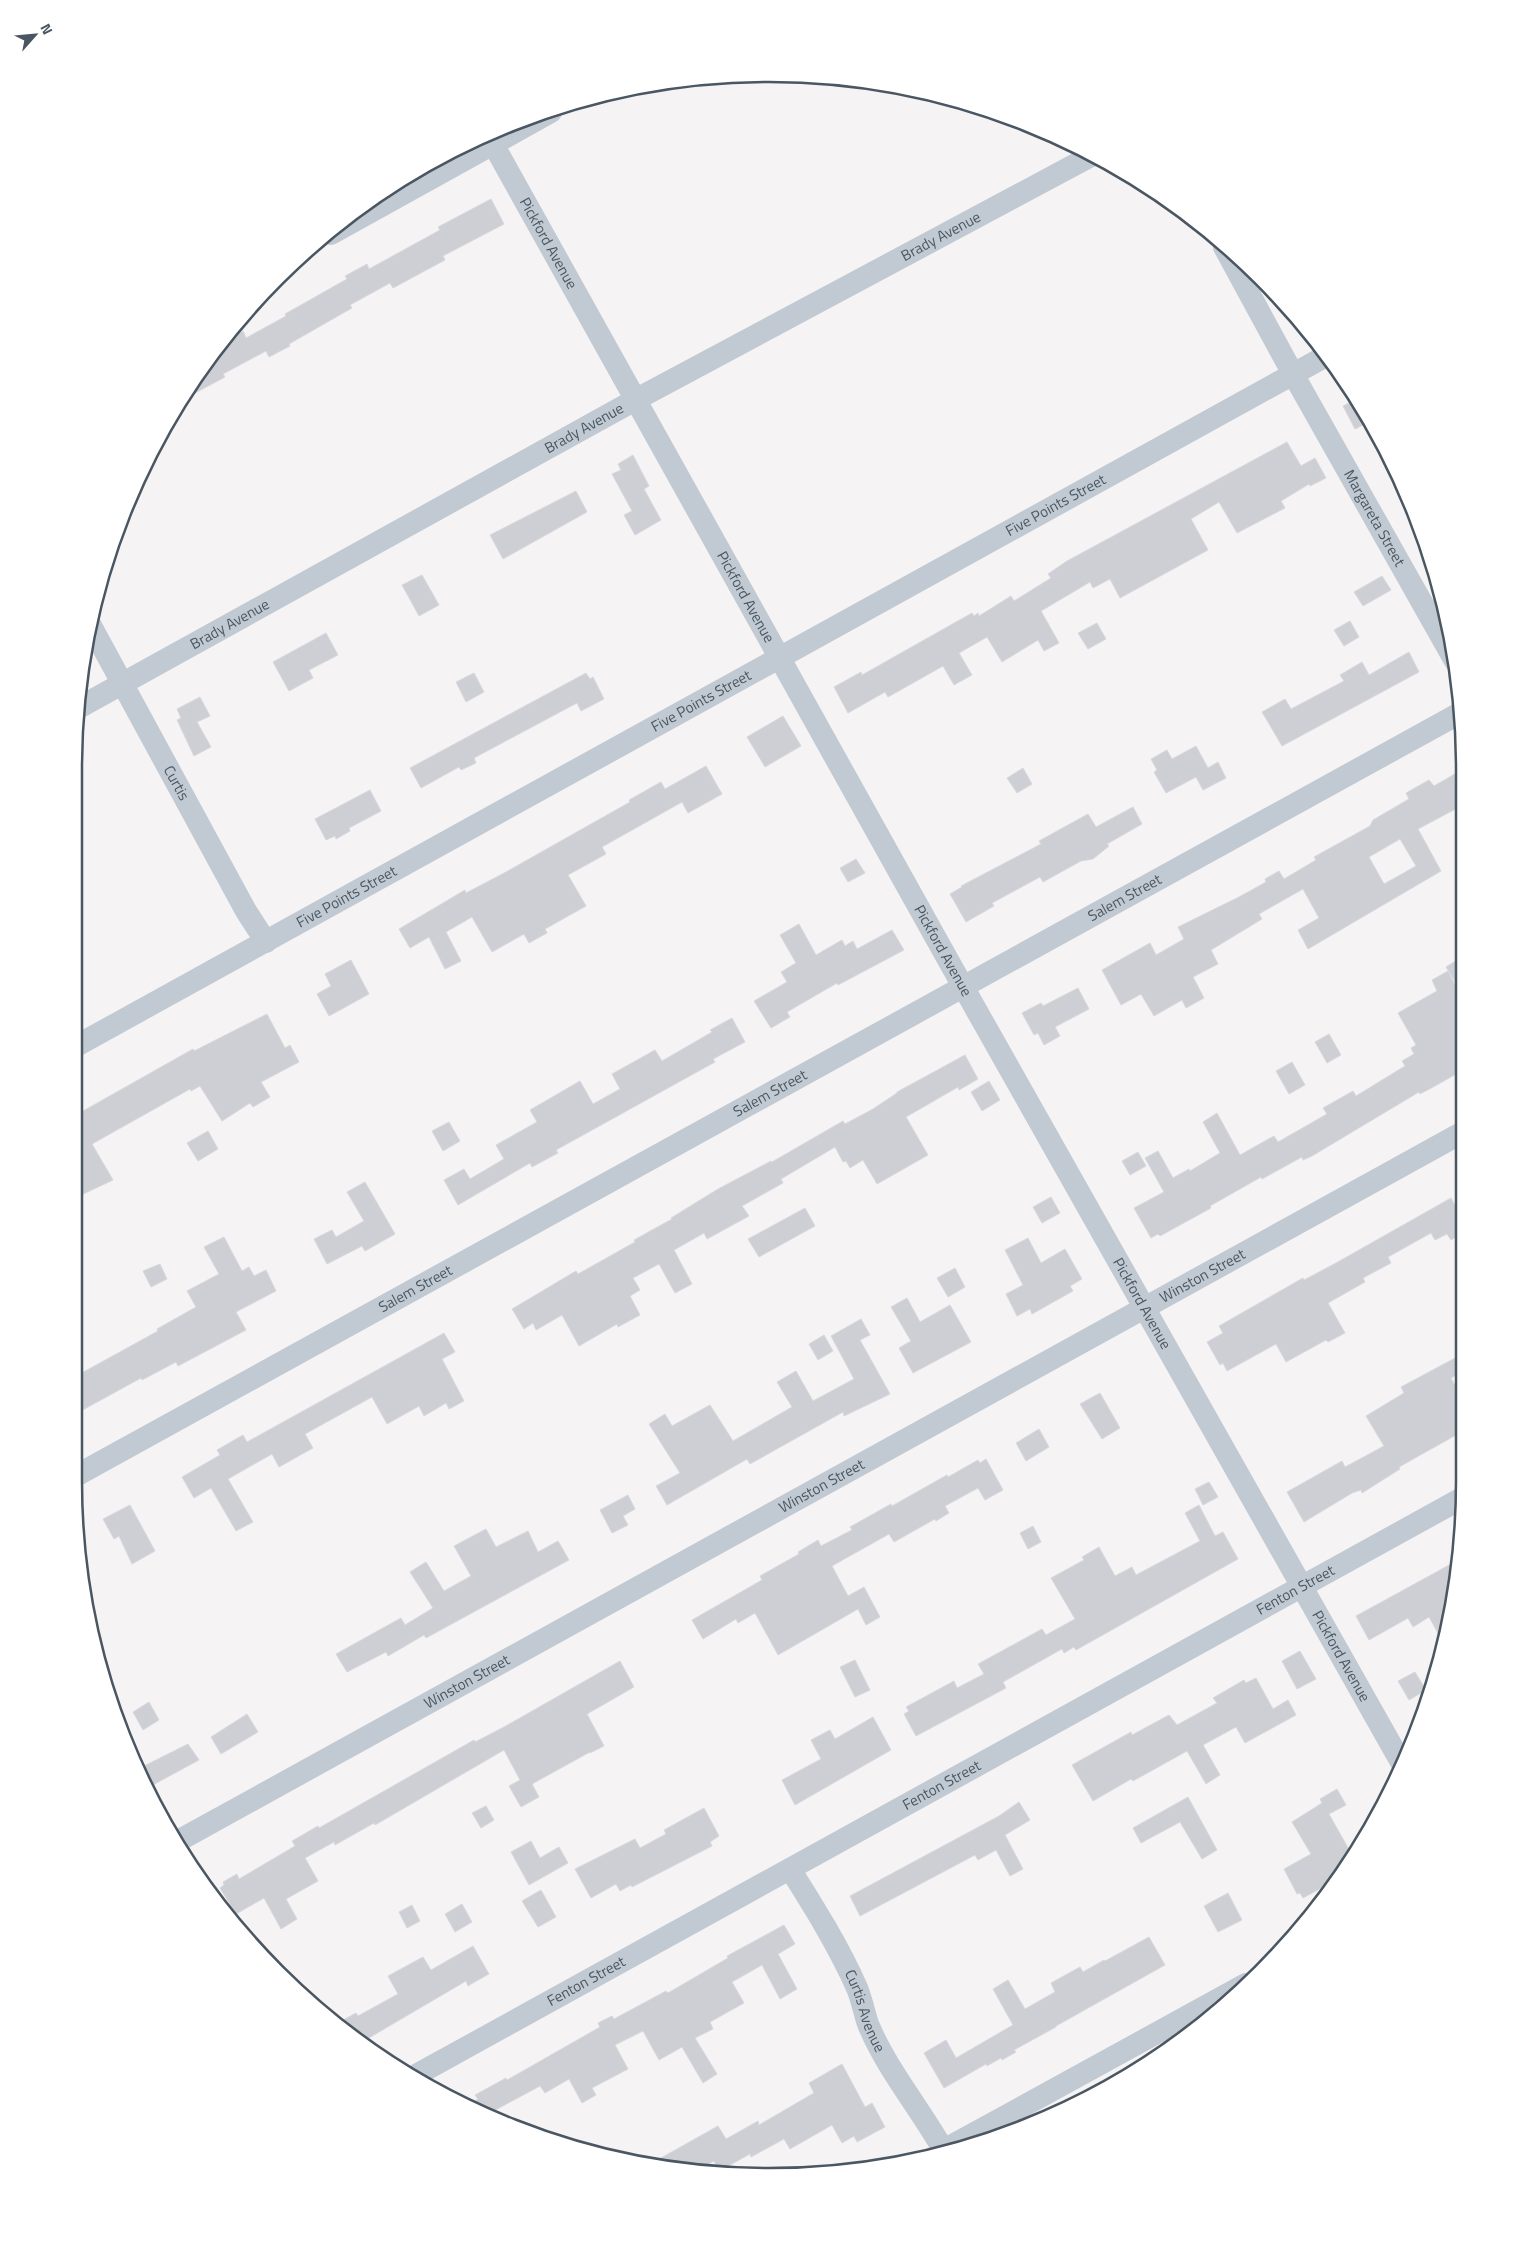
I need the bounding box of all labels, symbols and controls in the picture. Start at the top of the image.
north arrow [10,10,60,60]
text: N [35,20,59,38]
street label: Pickford Avenue [514,193,584,293]
street label: Brady Avenue [897,205,984,267]
street label: Brady Avenue [540,397,628,459]
street label: Margareta Street [1338,465,1412,571]
street label: Five Points Street [1001,467,1110,542]
street label: Pickford Avenue [711,547,781,647]
street label: Brady Avenue [186,593,273,655]
street label: Five Points Street [646,663,756,738]
street label: Curtis [158,761,196,804]
street label: Five Points Street [292,859,401,933]
street label: Salem Street [1083,867,1166,927]
street label: Pickford Avenue [908,900,978,1001]
street label: Salem Street [729,1063,812,1122]
street label: Winston Street [1155,1242,1250,1308]
street label: Pickford Avenue [1107,1253,1177,1353]
street label: Salem Street [374,1258,457,1318]
street label: Winston Street [774,1452,869,1519]
street label: Fenton Street [1252,1558,1339,1621]
street label: Pickford Avenue [1306,1606,1377,1706]
street label: Winston Street [420,1648,514,1714]
street label: Fenton Street [898,1753,985,1816]
street label: Fenton Street [542,1950,630,2012]
street label: Curtis Avenue [839,1965,892,2056]

